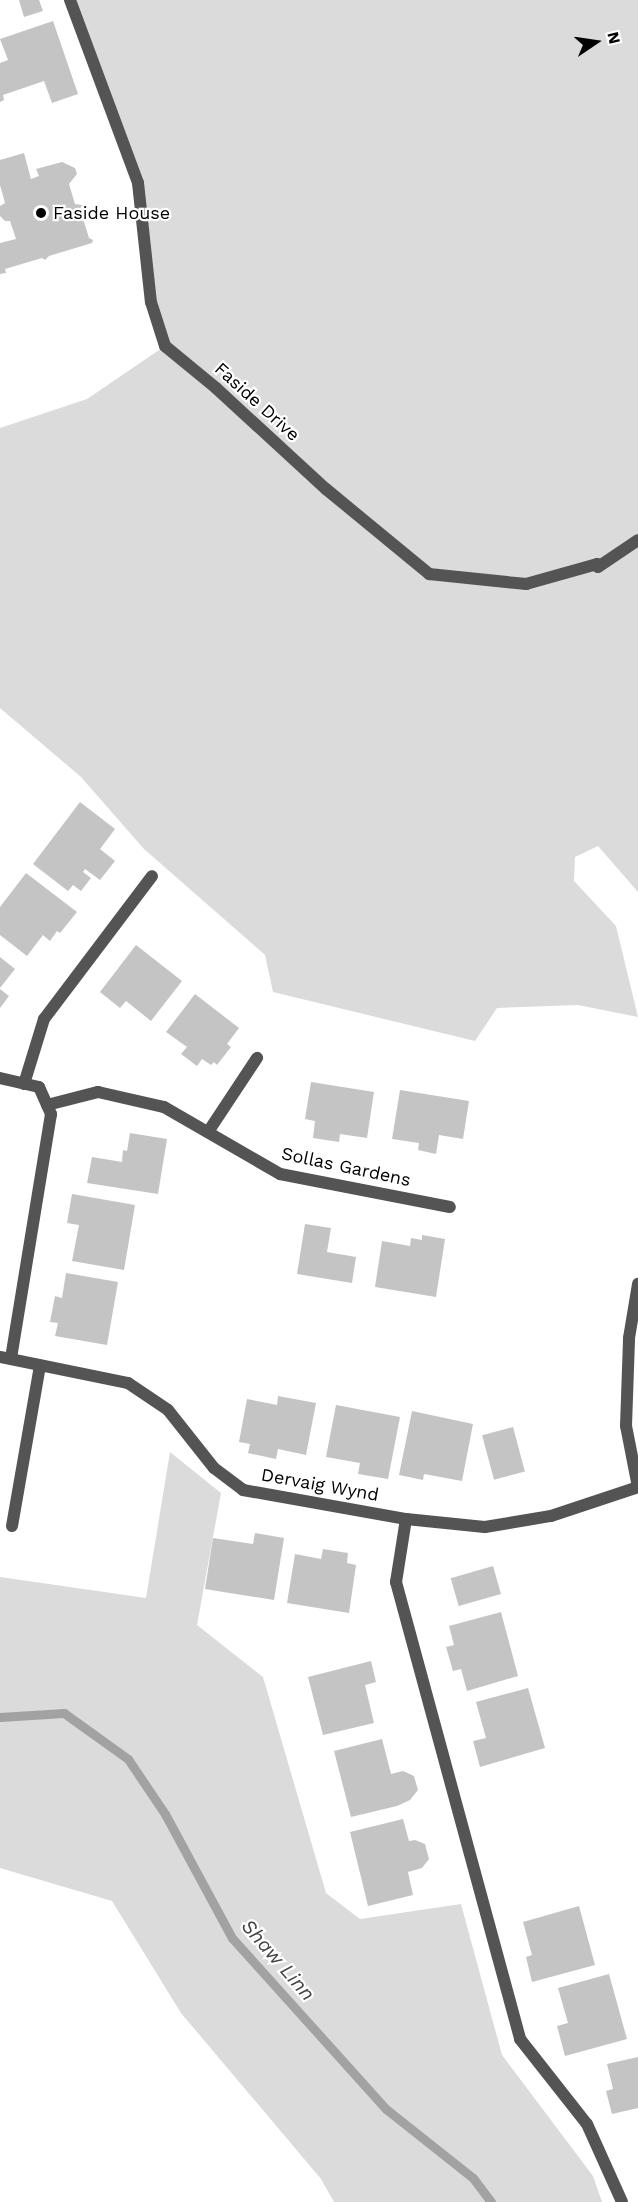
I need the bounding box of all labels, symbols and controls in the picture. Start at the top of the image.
north arrow [566,12,626,72]
text: N [603,30,625,46]
place label: Faside House [53,202,170,224]
marker: Faside House [34,206,48,220]
street label: Faside Drive [210,358,304,446]
street label: Sollas Gardens [279,1143,413,1191]
street label: Dervaig Wynd [259,1464,381,1506]
water label: Shaw Linn [236,1914,320,2006]

